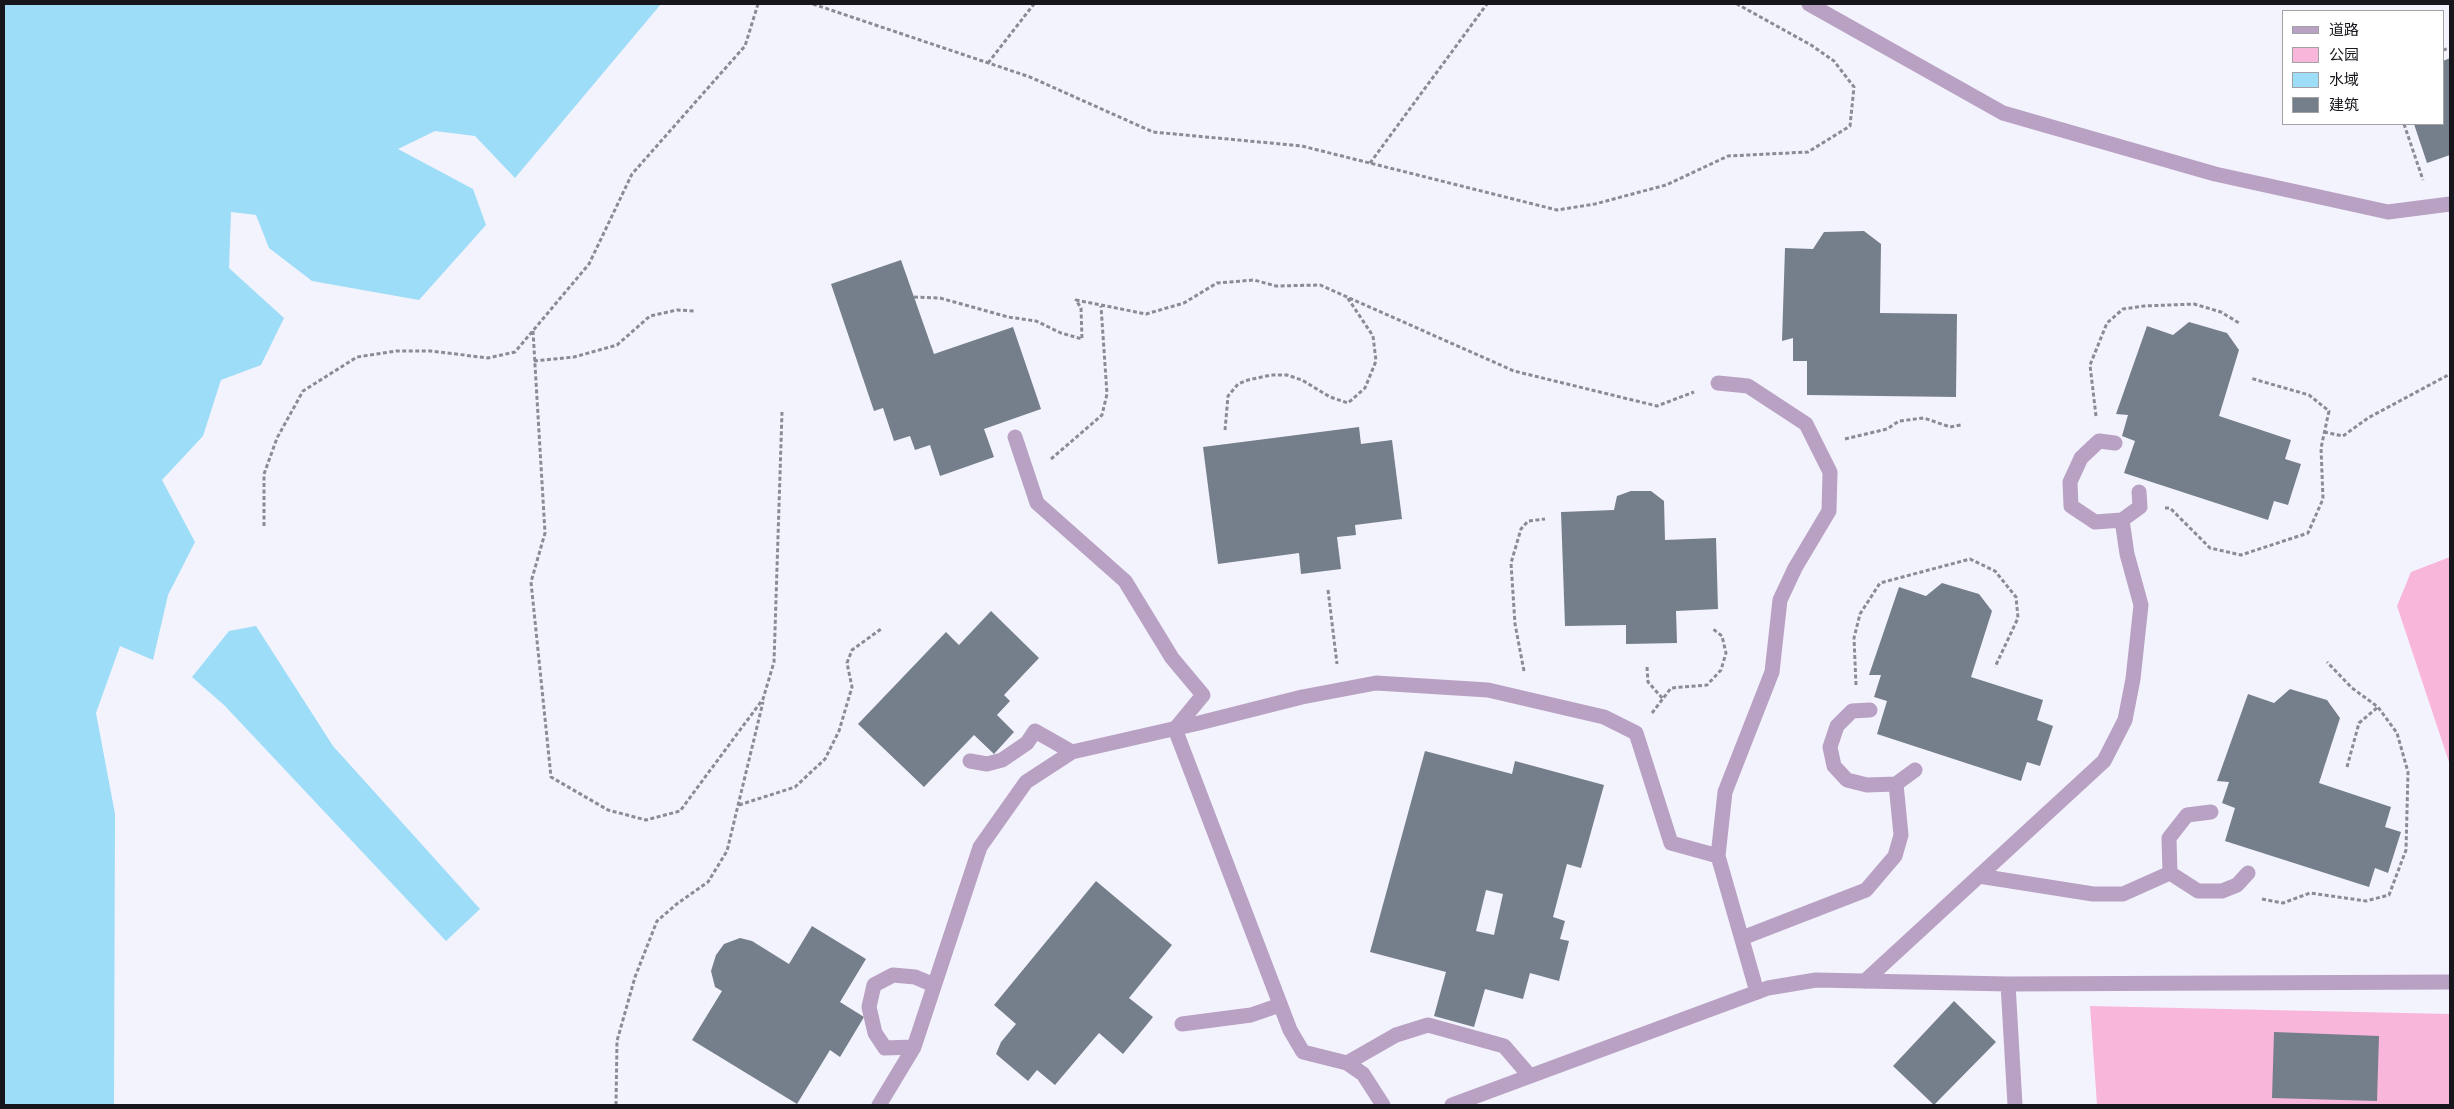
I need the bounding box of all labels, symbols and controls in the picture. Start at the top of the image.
legend [2282,10,2444,125]
text: 道路 [2329,19,2359,40]
text: 公园 [2329,44,2359,65]
text: 水域 [2329,69,2359,90]
text: 建筑 [2329,94,2359,115]

